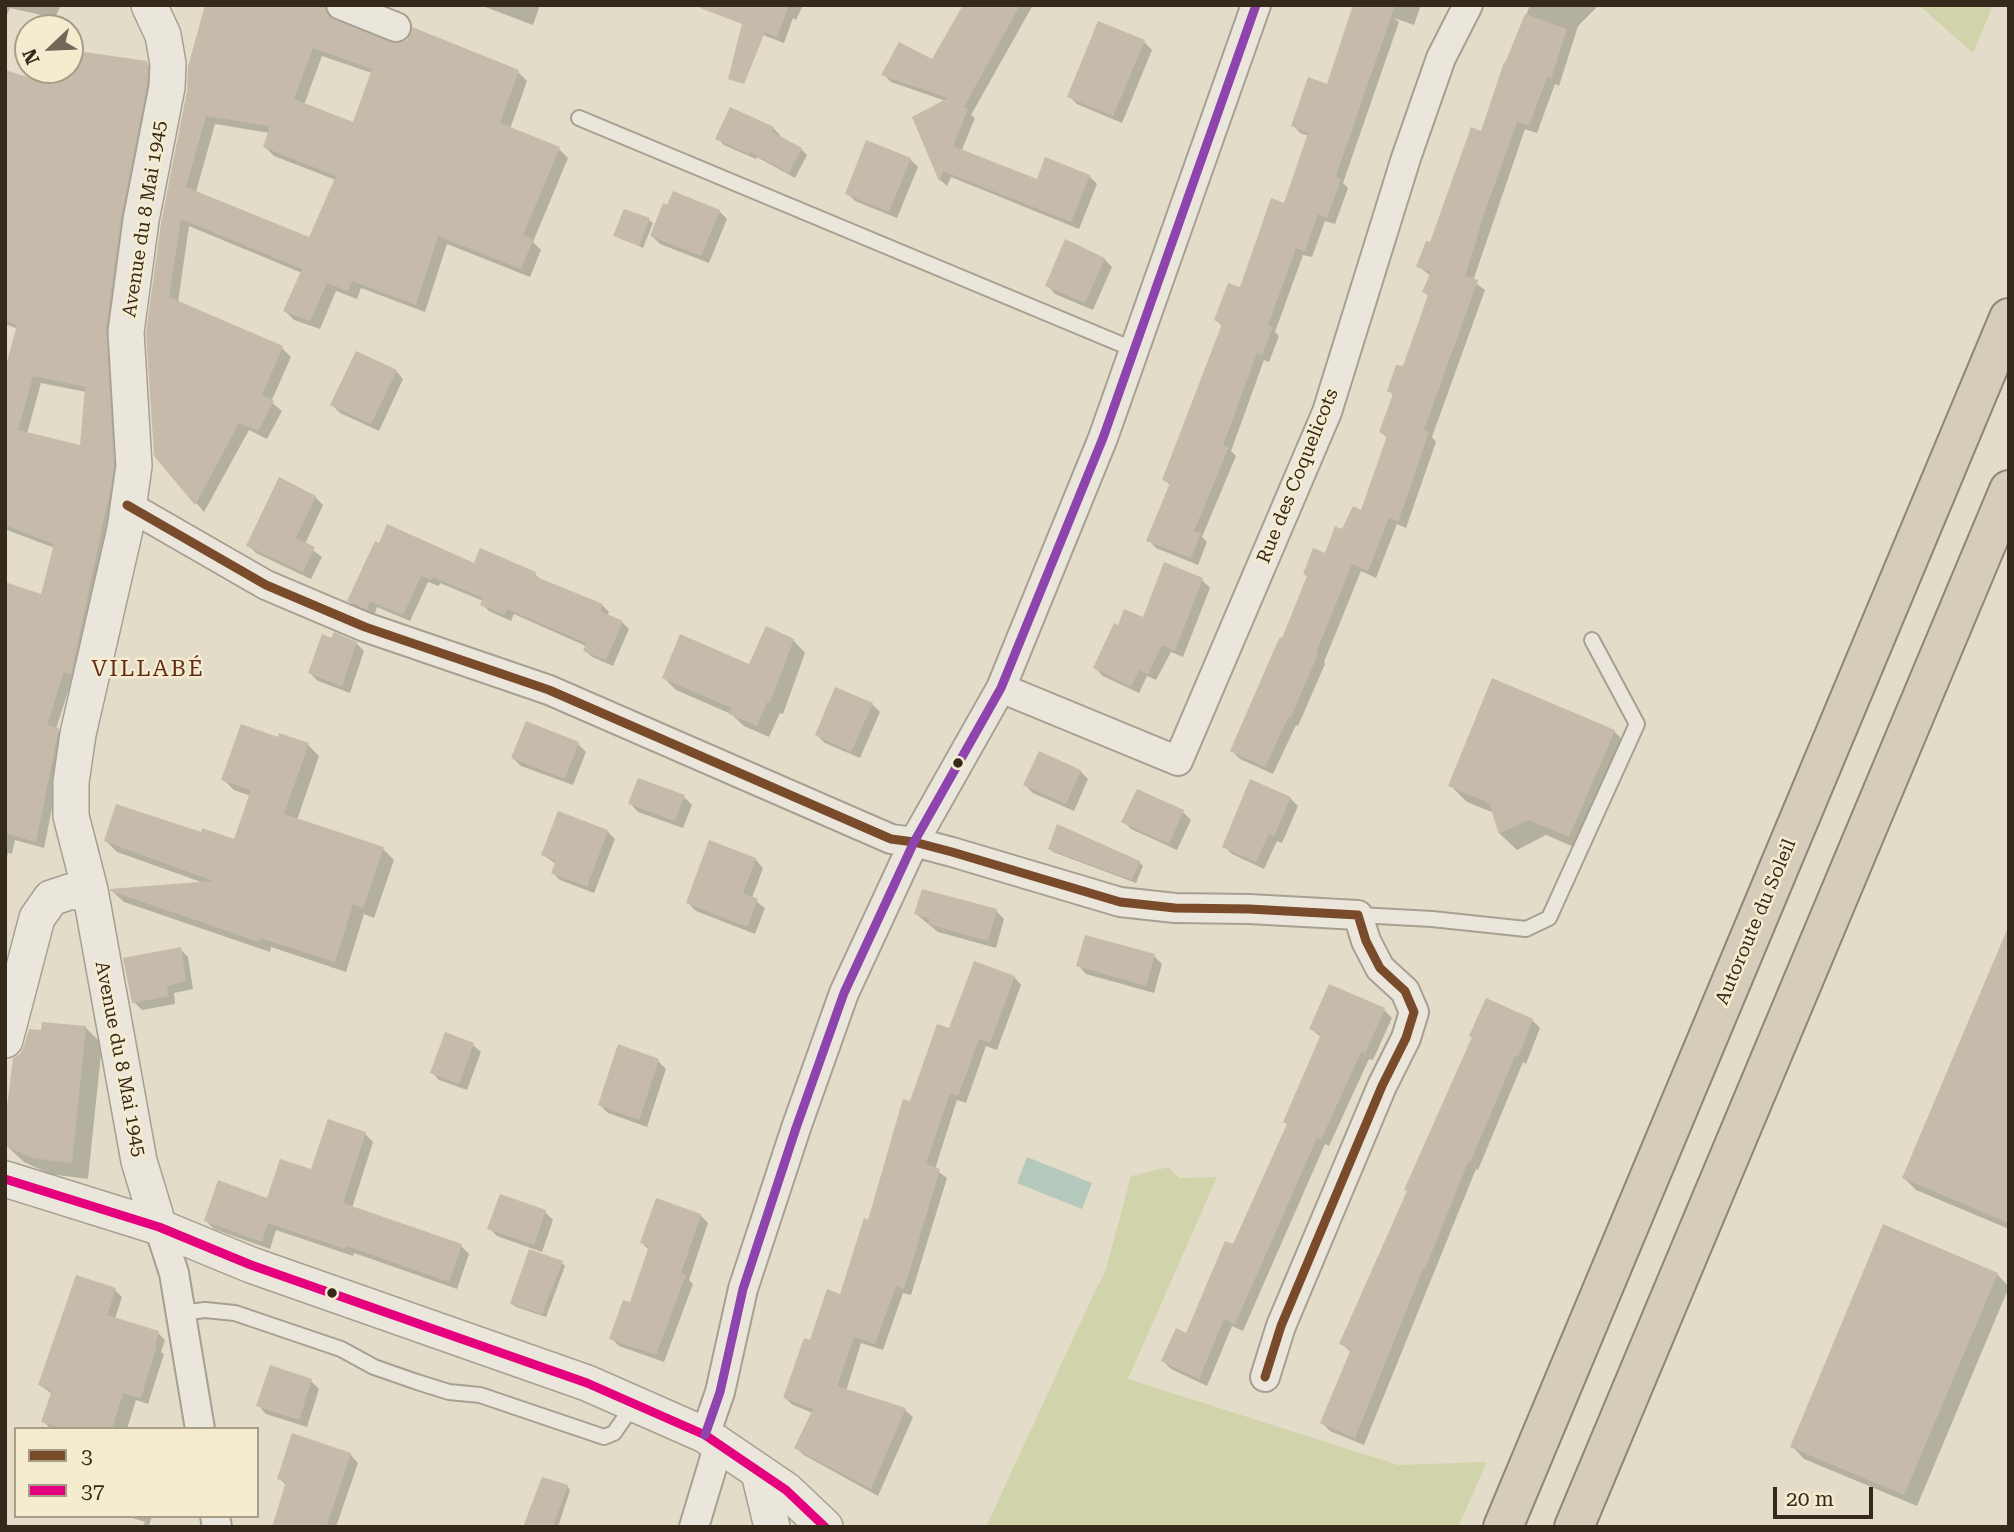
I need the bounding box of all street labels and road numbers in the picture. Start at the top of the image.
street label: Avenue du 8 Mai 1945 [118,119,172,319]
street label: Rue des Coquelicots [1253,385,1343,567]
street label: Autoroute du Soleil [1711,836,1801,1008]
street label: Avenue du 8 Mai 1945 [90,959,150,1159]

